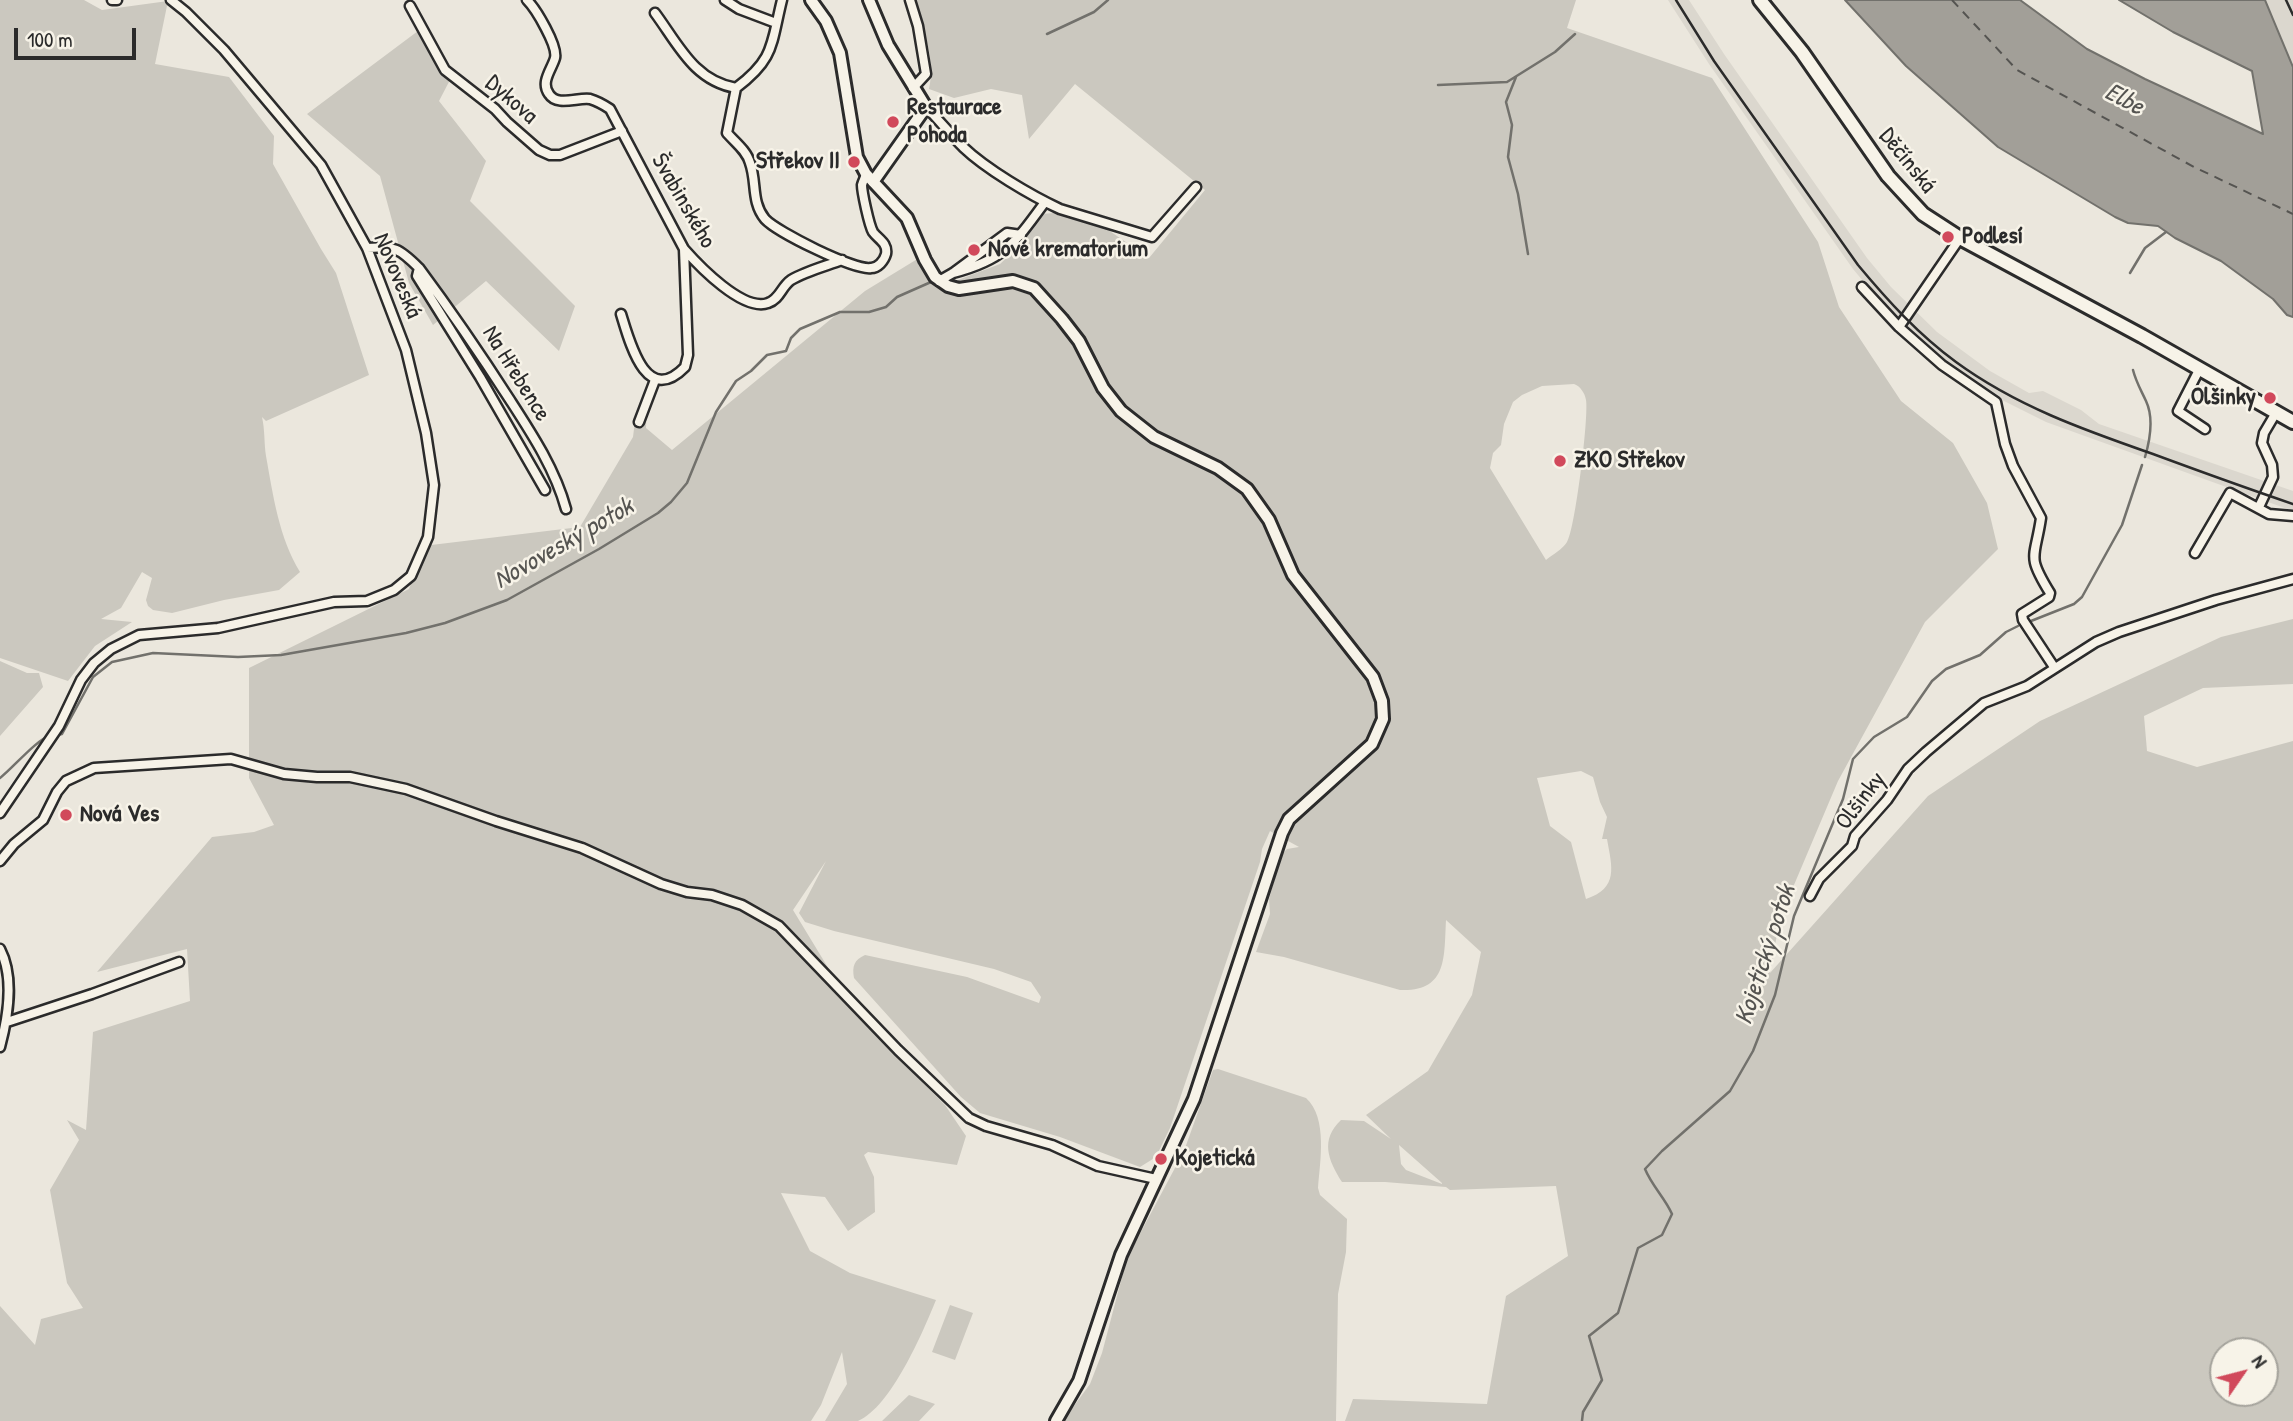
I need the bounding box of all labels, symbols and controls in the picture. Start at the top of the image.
scale bar [18,14,140,58]
text: 100 m [27,25,73,54]
street label: Dykova [479,69,543,131]
water label: Elbe [2099,77,2149,123]
place label: Restaurace Pohoda [907,94,1001,150]
marker: Restaurace Pohoda [885,114,901,130]
street label: Děčínská [1872,123,1942,199]
street label: Švabinského [644,148,722,254]
place label: Střekov II [756,148,840,176]
marker: Střekov II [846,154,862,170]
place label: Podlesí [1962,223,2023,251]
street label: Novoveská [366,229,428,323]
marker: Podlesí [1940,229,1956,245]
place label: Nové krematorium [988,236,1148,264]
marker: Nové krematorium [966,242,982,258]
street label: Na Hřebence [475,321,557,427]
place label: Olšinky [2191,384,2256,412]
marker: Olšinky [2262,390,2278,406]
place label: ZKO Střekov [1574,447,1685,475]
marker: ZKO Střekov [1552,453,1568,469]
water label: Novoveský potok [489,492,639,596]
street label: Olšinky [1830,766,1892,836]
place label: Nová Ves [80,801,159,829]
marker: Nová Ves [58,807,74,823]
water label: Kojetický potok [1729,881,1803,1029]
place label: Kojetická [1175,1145,1255,1173]
marker: Kojetická [1153,1151,1169,1167]
north arrow [2209,1337,2279,1407]
text: N [2246,1349,2273,1373]

